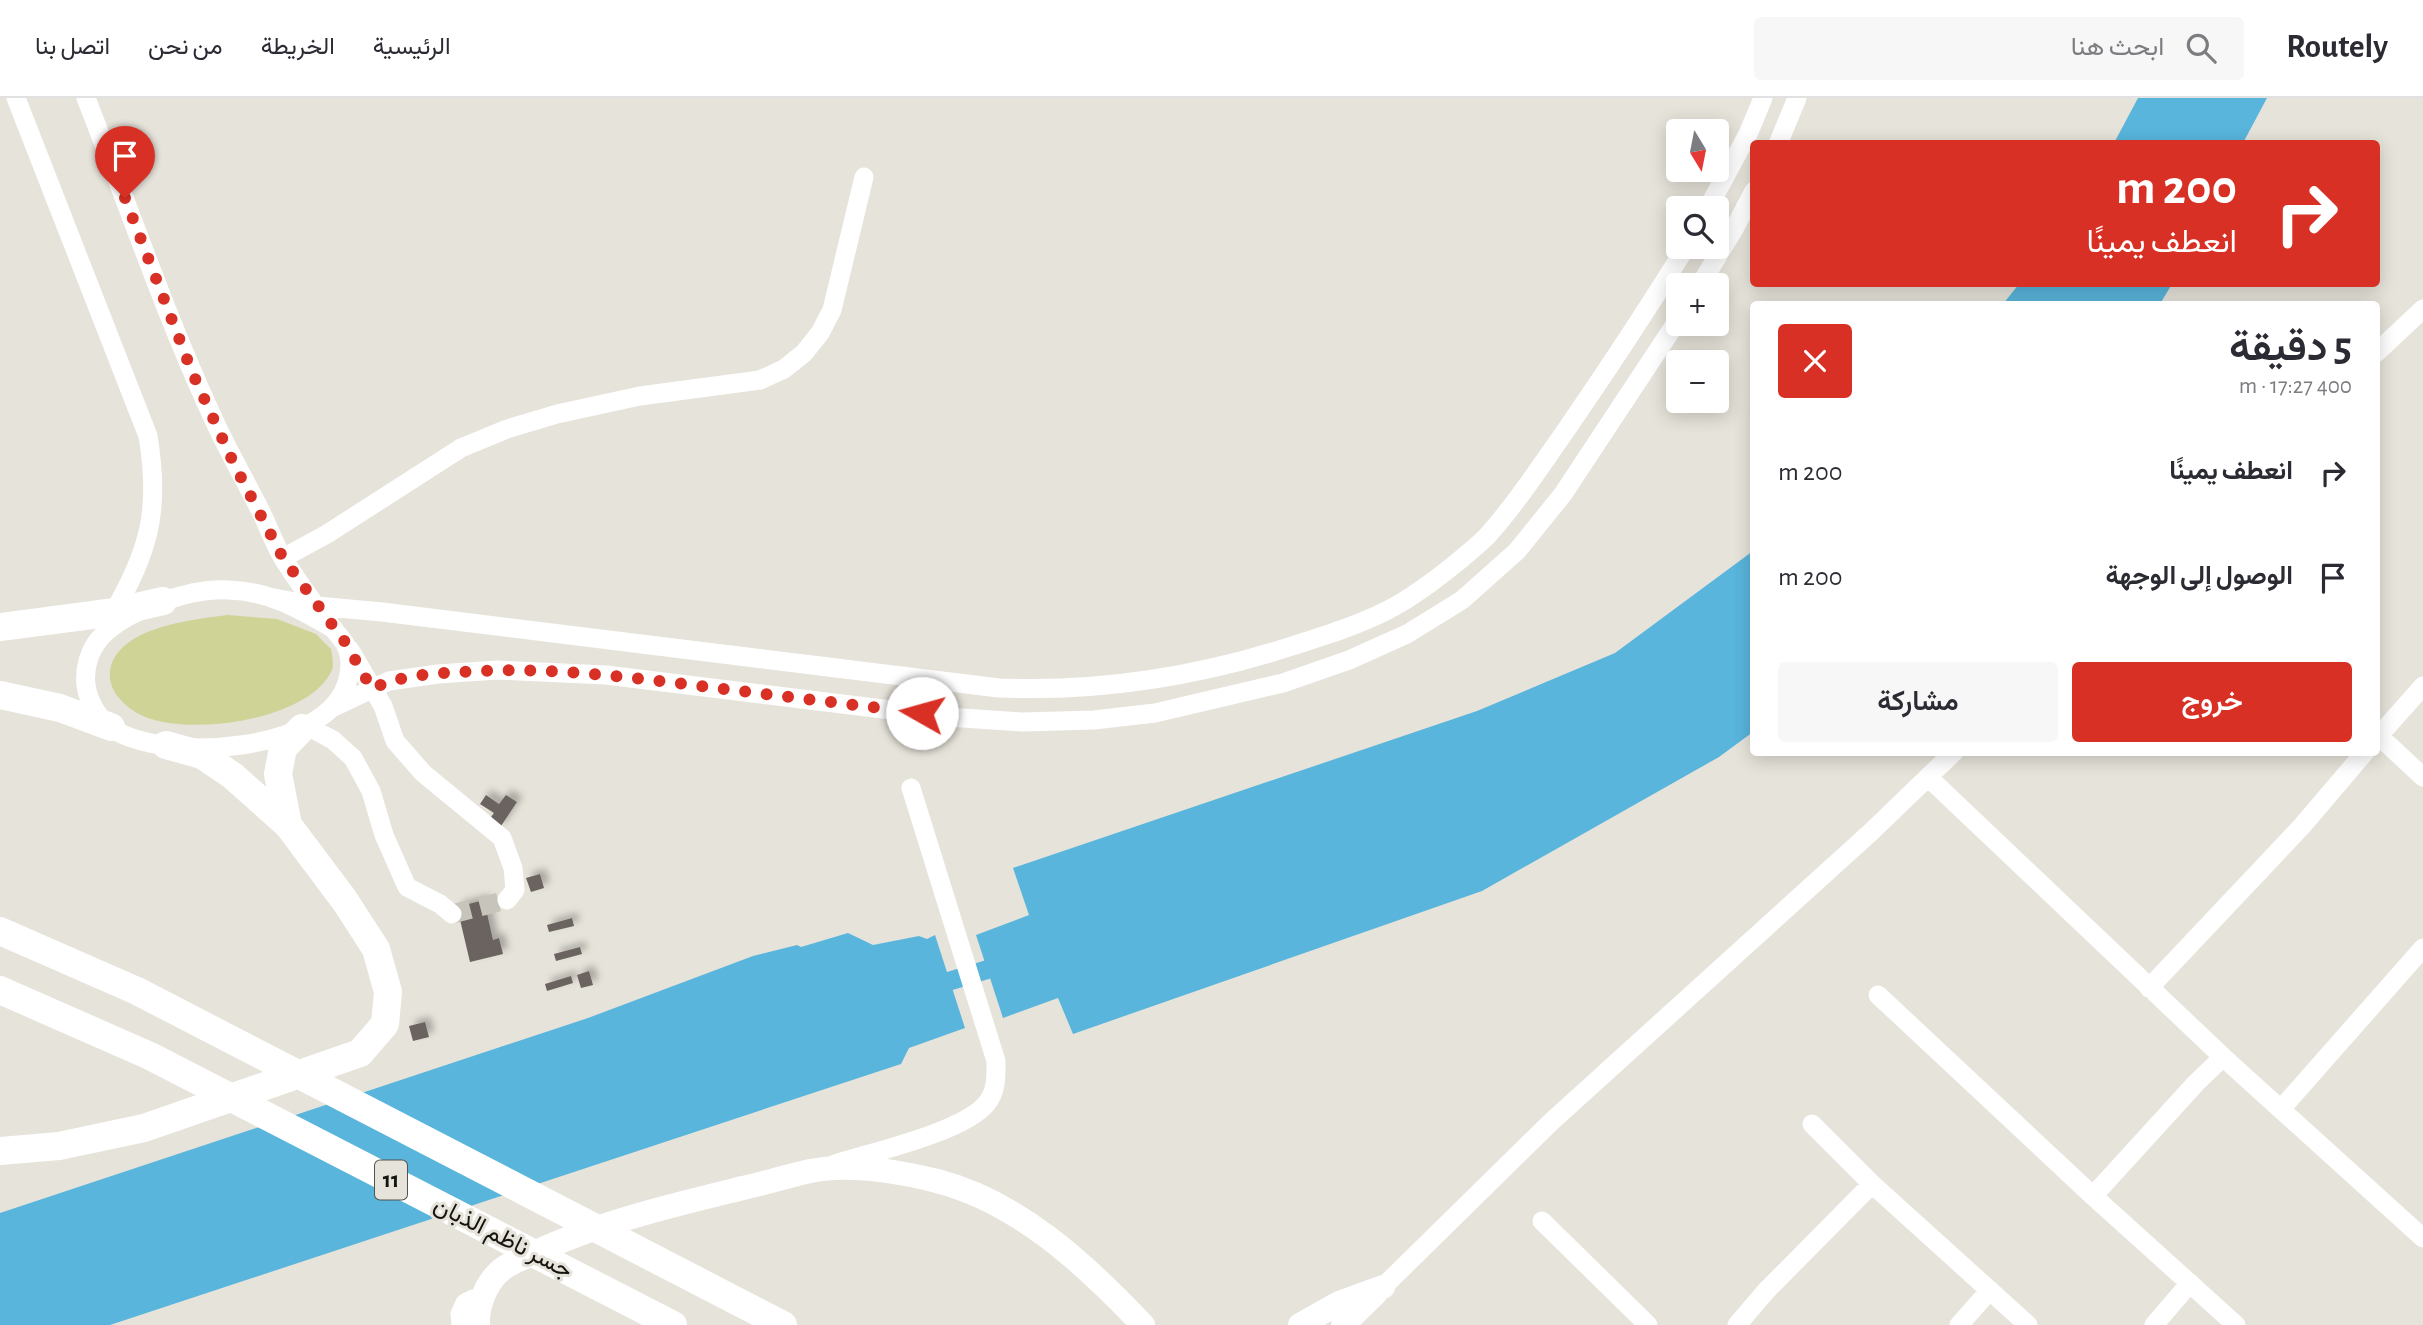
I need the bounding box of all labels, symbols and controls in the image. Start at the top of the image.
search box [1754,17,2244,80]
icon: search [2182,29,2220,67]
text: Routely [2286,31,2388,64]
text: ابحث هنا [2071,34,2164,60]
text: اتصل بنا [35,35,110,59]
text: من نحن [148,35,223,59]
text: الخريطة [261,35,335,59]
text: الرئيسية [373,35,450,59]
north arrow [1666,119,1729,182]
map controls [1666,119,1729,413]
pin [95,126,155,198]
icon: arrive [106,137,144,175]
text: 200 m [2116,164,2237,213]
icon: right [2261,168,2352,259]
button: search [1666,196,1729,259]
text: انعطف يمينًا [2086,226,2237,258]
button: + [1666,273,1729,336]
button: close [1778,324,1852,398]
text: 5 دقيقة [2229,326,2352,368]
button: − [1666,350,1729,413]
text: 400 m · 17:27 [2239,375,2352,398]
icon: right [2314,454,2352,492]
text: انعطف يمينًا [2169,458,2293,484]
text: 200 m [1778,459,1842,485]
icon: arrive [2314,559,2352,597]
text: الوصول إلى الوجهة [2105,563,2293,589]
text: 200 m [1778,564,1842,590]
button: مشاركة [1778,662,2058,742]
button: خروج [2072,662,2352,742]
position arrow [885,676,959,750]
road number: 11 [375,1161,407,1200]
street label: جسر ناظم الذبان [428,1193,576,1286]

